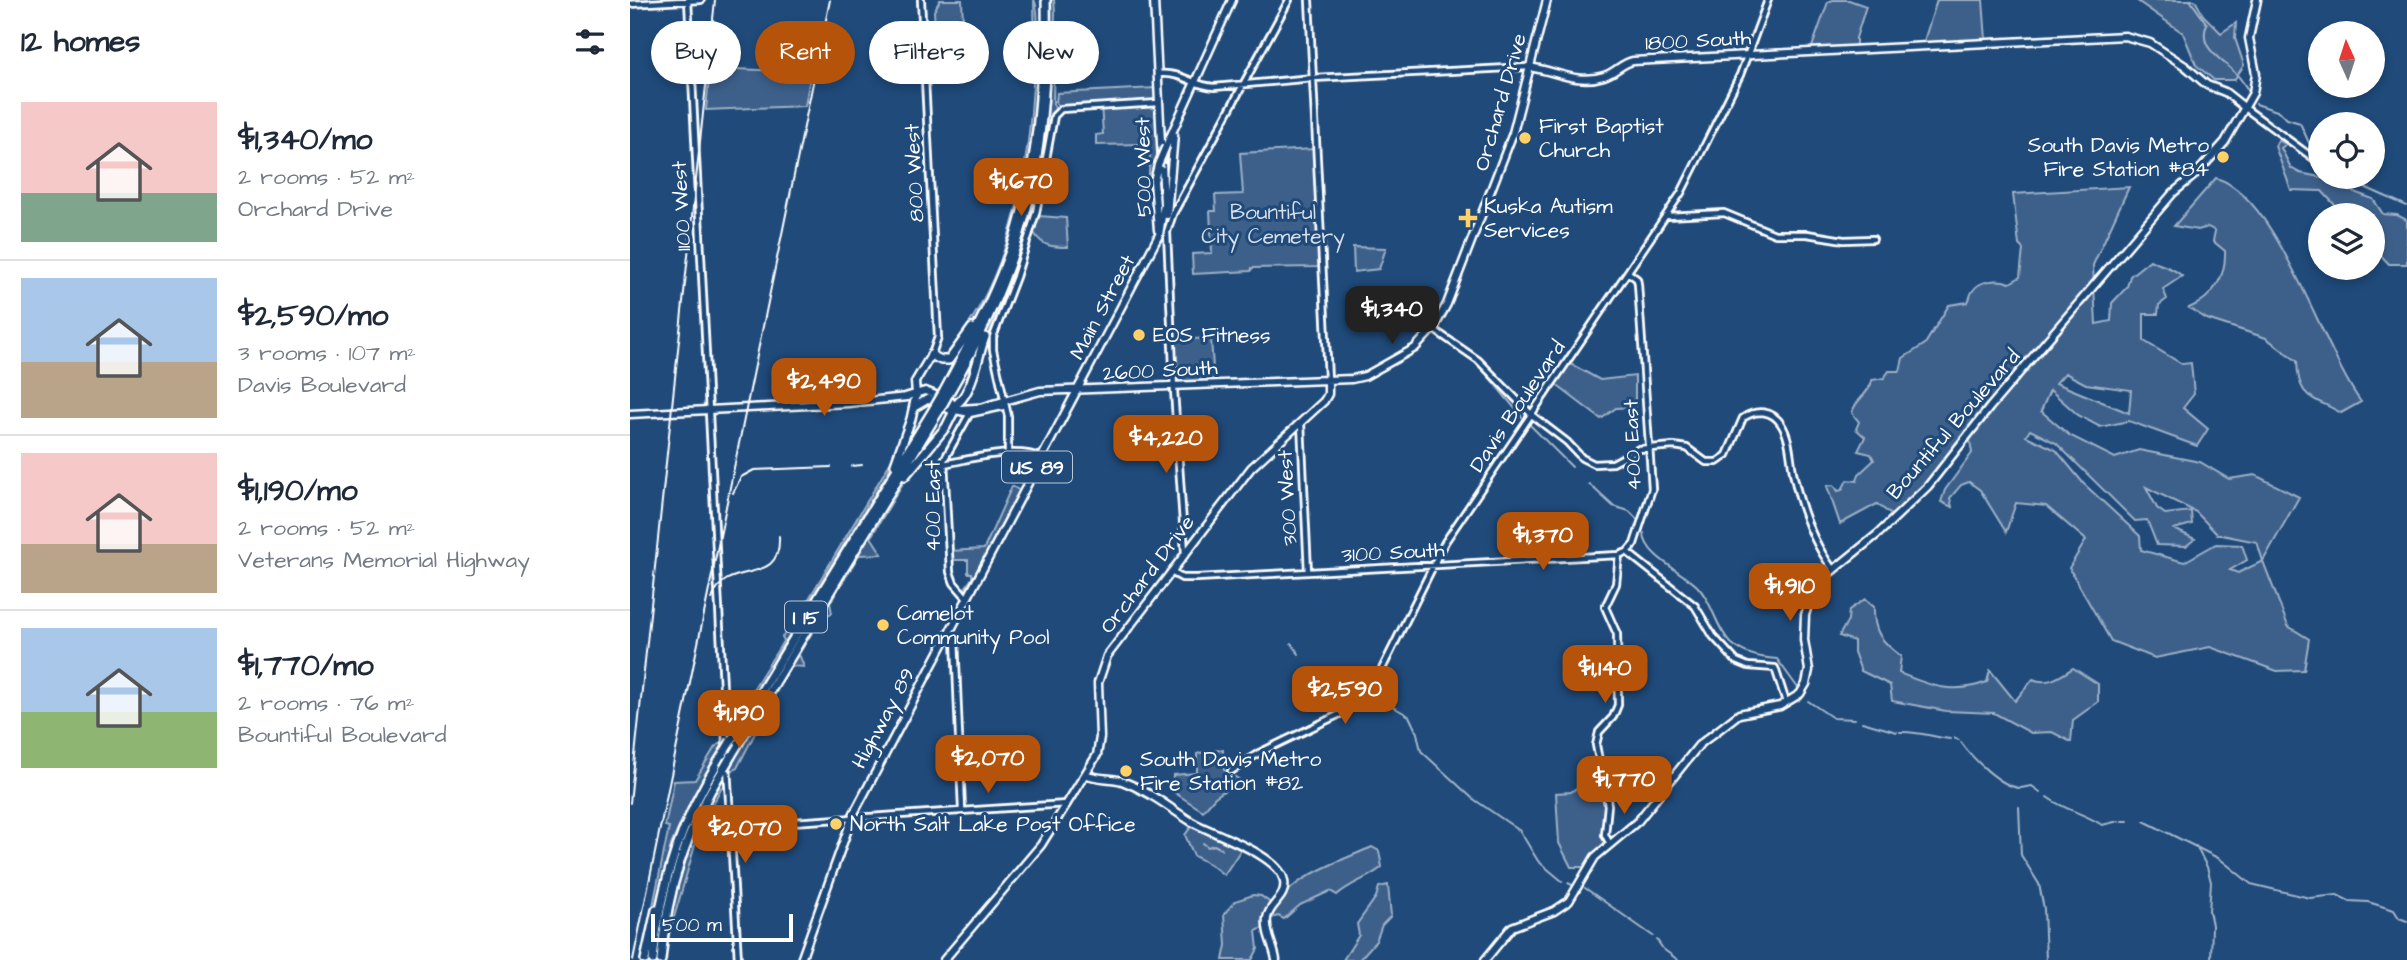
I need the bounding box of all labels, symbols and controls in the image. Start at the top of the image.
text: 12 homes [21,21,140,63]
chip: Buy [651,21,741,84]
chip: Rent [755,21,855,84]
chip: Filters [869,21,989,84]
chip: New [1003,21,1099,84]
north arrow [2308,21,2385,98]
map controls [2308,21,2385,280]
icon: filters [571,23,609,61]
street label: 1800 South [1644,23,1752,58]
street label: Orchard Drive [1467,30,1534,174]
place label: First Baptist Church [1539,112,1664,165]
button: locate [2308,112,2385,189]
street label: 500 West [1128,116,1159,217]
text: $1,340/mo [238,119,372,161]
street label: 800 West [897,122,932,223]
icon: home [77,130,161,214]
marker: First Baptist Church [1517,130,1533,146]
place label: South Davis Metro Fire Station #84 [2028,131,2209,184]
marker: South Davis Metro Fire Station #84 [2215,149,2231,165]
pin: $1,670 [964,158,1078,218]
street label: 1100 West [665,160,698,252]
text: 2 rooms · 52 m² [238,161,415,193]
text: $1,670 [990,165,1052,197]
place label: Kuska Autism Services [1484,192,1613,245]
text: Orchard Drive [238,193,393,225]
park label: Bountiful City Cemetery [1201,198,1345,253]
button: layers [2308,203,2385,280]
marker: Kuska Autism Services [1458,208,1478,228]
street label: Main Street [1063,249,1142,365]
pin: $1,340 [1335,286,1449,346]
text: $1,340 [1361,293,1423,325]
text: $2,590/mo [238,295,388,337]
icon: home [77,306,161,390]
place label: EOS Fitness [1153,321,1271,350]
marker: EOS Fitness [1131,327,1147,343]
street label: Davis Boulevard [1463,334,1572,478]
text: 3 rooms · 107 m² [238,337,416,369]
street label: Bountiful Boulevard [1880,343,2027,506]
street label: 2600 South [1102,353,1219,388]
pin: $2,490 [767,358,881,418]
text: $2,490 [787,365,861,397]
text: Davis Boulevard [238,369,406,401]
street label: 400 East [1616,398,1649,491]
pin: $4,220 [1109,416,1223,475]
text: $4,220 [1129,422,1203,454]
street label: 300 West [1270,449,1304,547]
road number: US 89 [1002,452,1072,482]
street label: 400 East [919,460,948,552]
text: $1,190/mo [238,470,358,512]
icon: home [77,481,161,565]
street label: Orchard Drive [1093,509,1202,639]
text: 2 rooms · 52 m² [238,512,415,544]
pin: $1,370 [1486,512,1600,572]
text: $1,370 [1513,519,1573,551]
street label: 3100 South [1341,535,1446,570]
text: Veterans Memorial Highway [238,544,530,576]
pin: $1,910 [1733,564,1847,623]
text: $1,910 [1765,570,1815,602]
place label: Camelot Community Pool [897,599,1049,654]
road number: I 15 [785,602,827,632]
marker: Camelot Community Pool [875,617,891,633]
text: $1,770/mo [238,645,374,687]
pin: $1,140 [1548,646,1662,705]
text: $1,140 [1579,652,1631,684]
icon: home [77,656,161,740]
street label: Highway 89 [845,663,924,775]
pin: $2,590 [1288,666,1402,726]
text: $2,590 [1308,673,1382,705]
text: 2 rooms · 76 m² [238,687,414,719]
pin: $1,190 [682,690,796,750]
text: $1,190 [714,697,764,729]
text: Bountiful Boulevard [238,719,447,751]
pin: $2,070 [931,736,1045,795]
text: $2,070 [951,742,1025,774]
place label: South Davis Metro Fire Station #82 [1140,745,1321,798]
pin: $1,770 [1567,756,1681,816]
marker: South Davis Metro Fire Station #82 [1118,763,1134,779]
text: $1,770 [1593,763,1655,795]
pin: $2,070 [688,806,802,865]
place label: North Salt Lake Post Office [850,810,1136,839]
text: $2,070 [708,812,782,844]
marker: North Salt Lake Post Office [828,816,844,832]
scale bar [651,911,793,943]
text: 500 m [662,912,722,939]

